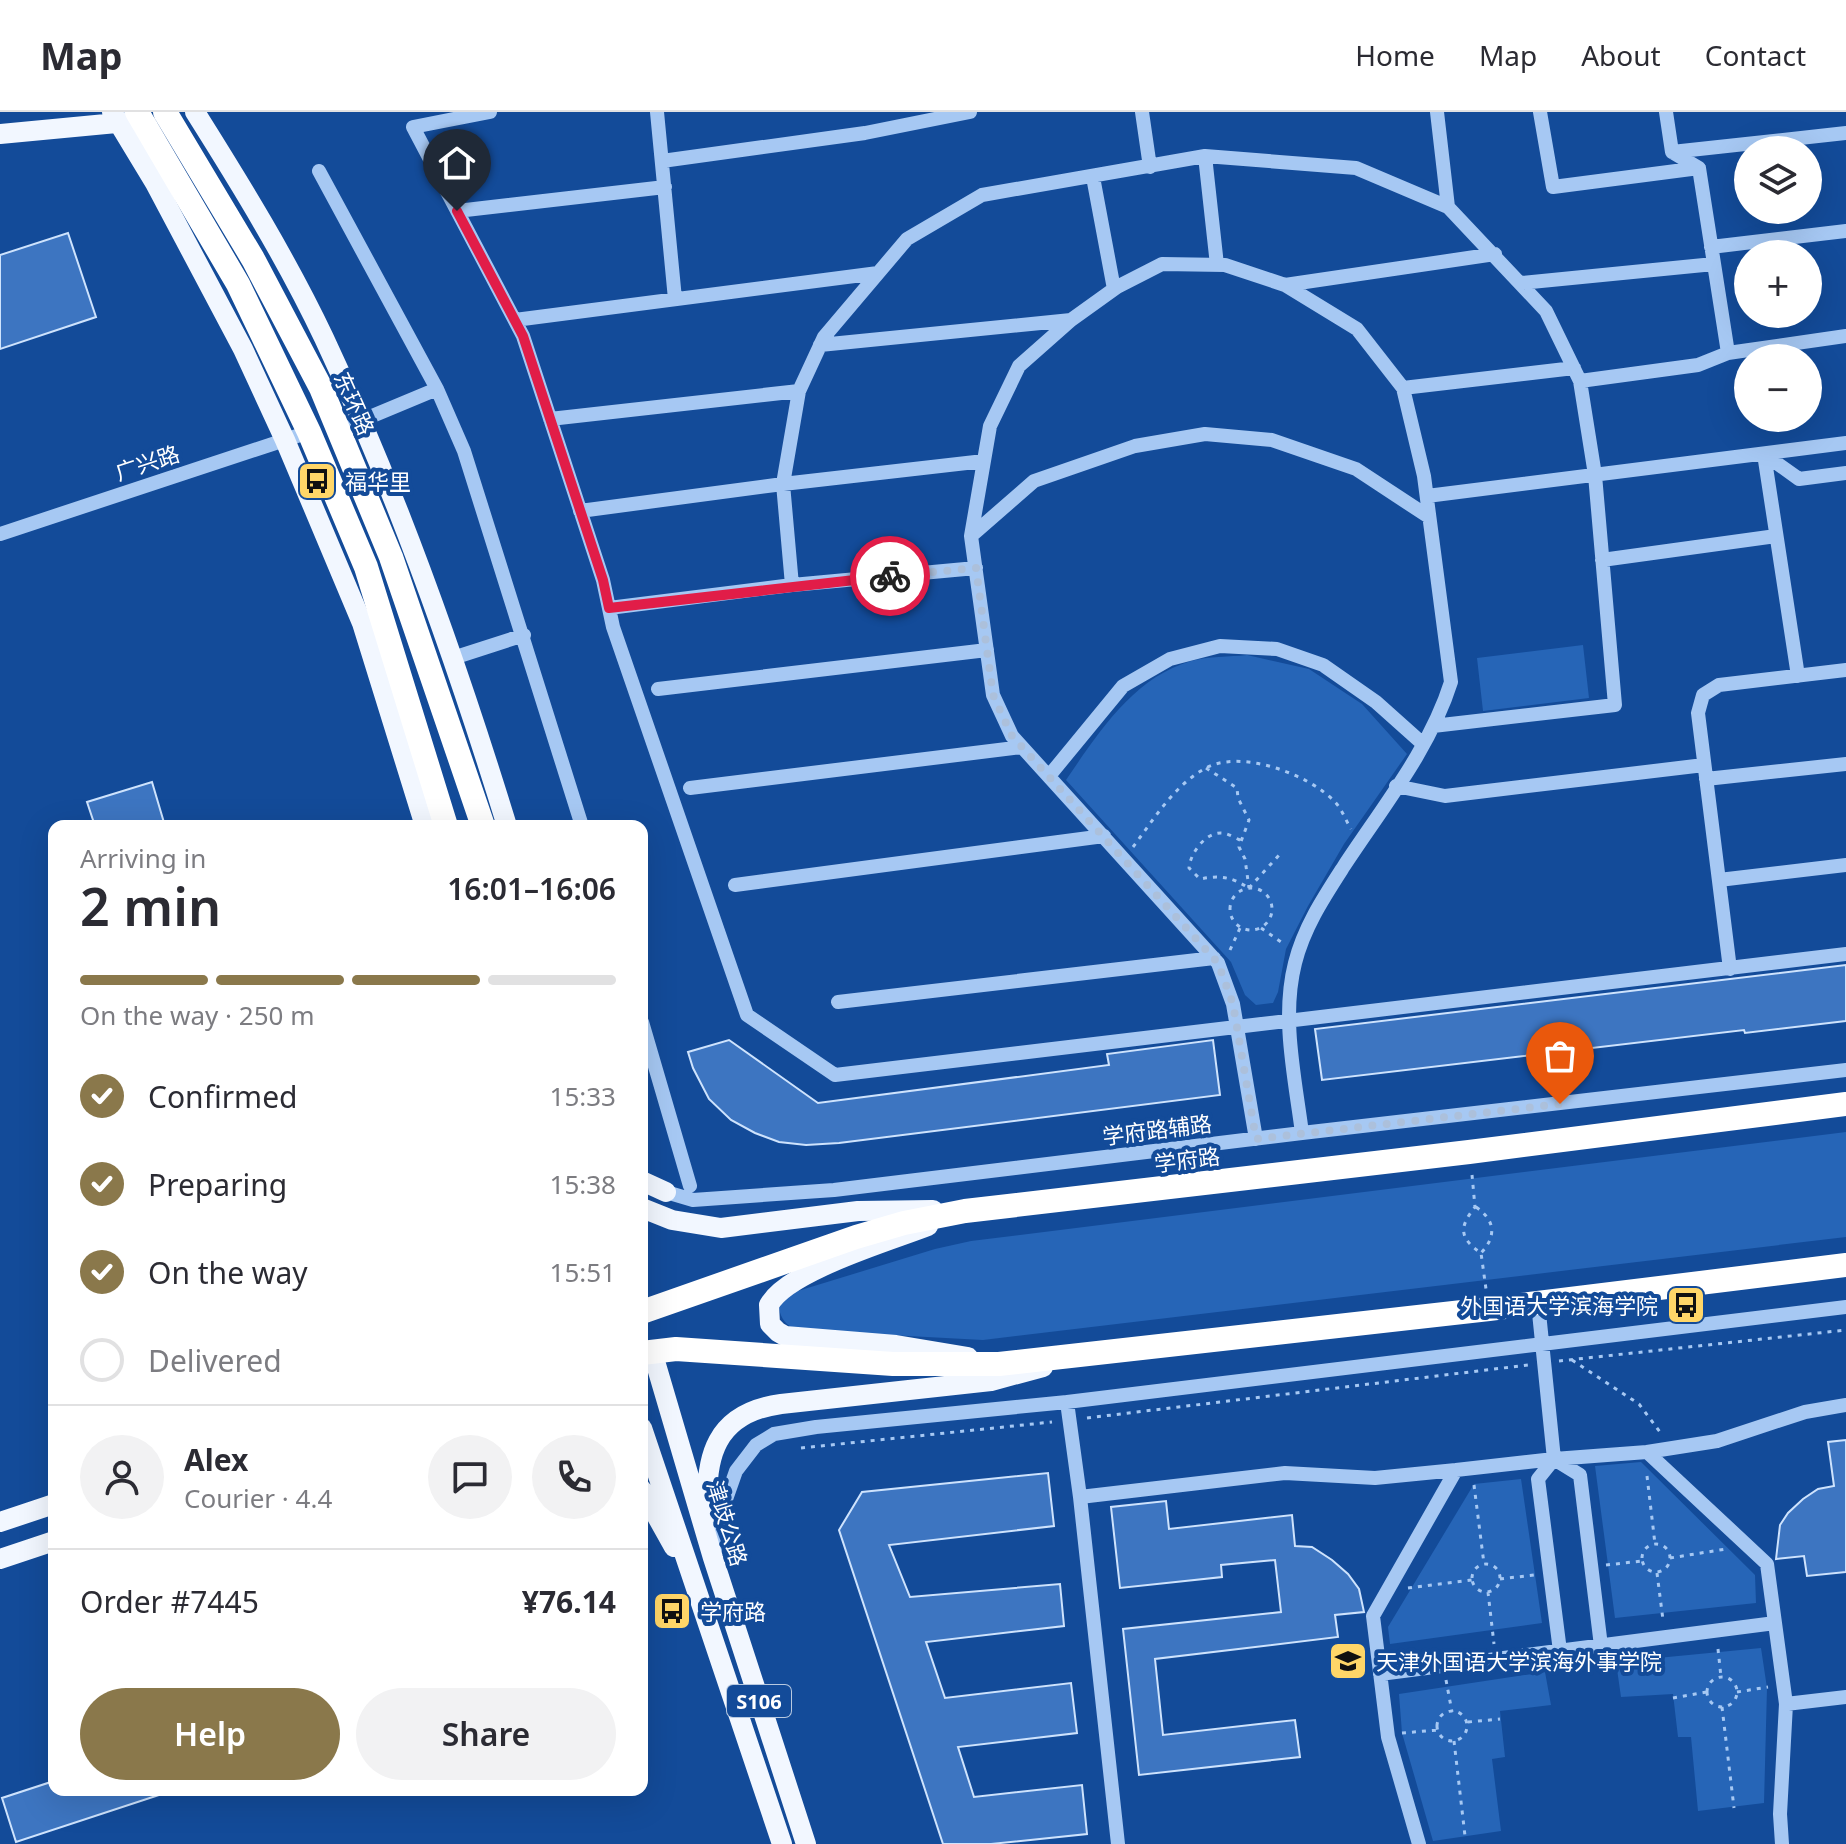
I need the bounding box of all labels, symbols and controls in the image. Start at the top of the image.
text: Map [40,29,123,81]
text: Home [1355,36,1435,74]
text: Map [1479,36,1537,74]
text: About [1581,36,1661,74]
text: Contact [1705,36,1806,74]
pin [423,129,491,211]
map controls [1734,136,1822,432]
button: layers [1734,136,1822,224]
icon: home [435,141,479,185]
button: + [1734,240,1822,328]
button: − [1734,344,1822,432]
street label: 东环路 [328,367,382,439]
street label: 广兴路 [111,438,183,486]
bus stop icon: 福华里 [296,460,338,502]
place label: 福华里 [345,466,411,496]
courier [850,536,930,616]
icon: bike [868,554,912,598]
text: Arriving in [80,840,206,876]
text: 16:01–16:06 [447,868,616,909]
text: 2 min [80,870,221,941]
text: On the way · 250 m [80,997,314,1033]
pin [1526,1022,1594,1104]
icon: bag [1538,1034,1582,1078]
icon: check [80,1074,124,1118]
text: Confirmed [148,1076,298,1117]
text: 15:33 [550,1078,616,1114]
street label: 学府路辅路 [1101,1107,1213,1151]
street label: 学府路 [1152,1140,1222,1178]
icon: check [80,1162,124,1206]
text: Preparing [148,1164,287,1205]
text: 15:38 [550,1166,616,1202]
icon: check [80,1250,124,1294]
text: On the way [148,1252,308,1293]
text: 15:51 [550,1254,616,1290]
bus stop icon: 外国语大学滨海学院 [1665,1284,1707,1326]
place label: 外国语大学滨海学院 [1460,1290,1658,1320]
text: Delivered [148,1340,282,1381]
button: person [80,1435,164,1519]
button: chat [428,1435,512,1519]
button: phone [532,1435,616,1519]
text: Alex [184,1439,248,1480]
street label: 津歧公路 [701,1477,755,1569]
text: Courier · 4.4 [184,1480,332,1516]
text: Order #7445 [80,1581,259,1622]
text: ¥76.14 [522,1581,616,1622]
bus stop icon: 学府路 [651,1590,693,1632]
place label: 学府路 [700,1596,766,1626]
school or university icon: 天津外国语大学滨海外事学院 [1327,1640,1369,1682]
place label: 天津外国语大学滨海外事学院 [1376,1646,1662,1676]
road number: S106 [727,1685,791,1717]
button: Help [80,1688,340,1780]
button: Share [356,1688,616,1780]

